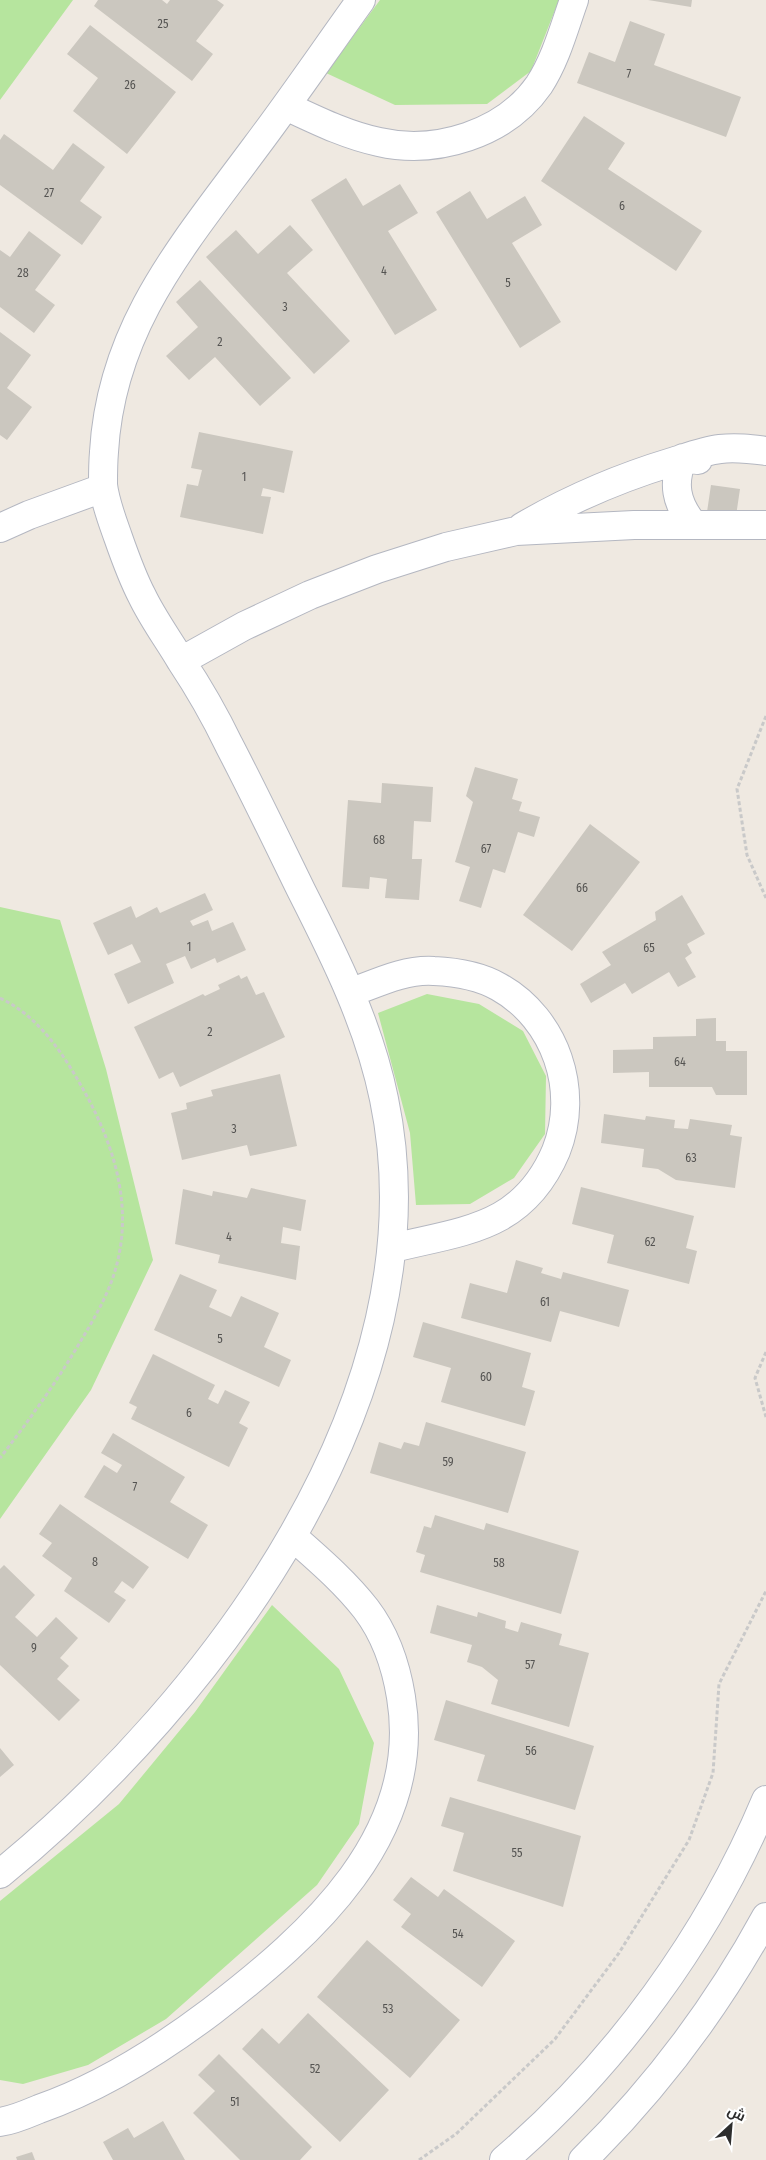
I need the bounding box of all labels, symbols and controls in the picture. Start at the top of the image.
house number: 25 [158,17,169,31]
house number: 7 [627,67,632,81]
house number: 26 [124,78,136,92]
house number: 27 [44,186,54,200]
house number: 6 [619,199,625,213]
house number: 4 [381,264,387,278]
house number: 28 [17,266,29,280]
house number: 5 [505,276,511,290]
house number: 3 [282,300,288,314]
house number: 2 [217,335,223,349]
house number: 1 [242,470,246,484]
house number: 68 [373,833,385,847]
house number: 67 [481,842,491,856]
house number: 66 [576,881,588,895]
house number: 1 [187,940,191,954]
house number: 65 [643,941,655,955]
house number: 2 [207,1025,213,1039]
house number: 64 [674,1055,686,1069]
house number: 3 [231,1122,237,1136]
house number: 63 [685,1151,697,1165]
house number: 4 [226,1230,232,1244]
house number: 62 [644,1235,656,1249]
house number: 61 [540,1295,550,1309]
house number: 5 [217,1332,223,1346]
house number: 60 [480,1370,492,1384]
house number: 6 [186,1406,192,1420]
house number: 59 [442,1455,454,1469]
house number: 7 [133,1480,138,1494]
house number: 8 [92,1555,98,1569]
house number: 58 [493,1556,505,1570]
house number: 9 [31,1641,37,1655]
house number: 57 [525,1658,535,1672]
house number: 56 [525,1744,537,1758]
house number: 55 [512,1846,523,1860]
house number: 54 [452,1927,464,1941]
house number: 53 [383,2002,393,2016]
house number: 52 [310,2062,320,2076]
house number: 51 [230,2095,240,2109]
north arrow [706,2100,756,2150]
text: ش [725,2102,748,2125]

